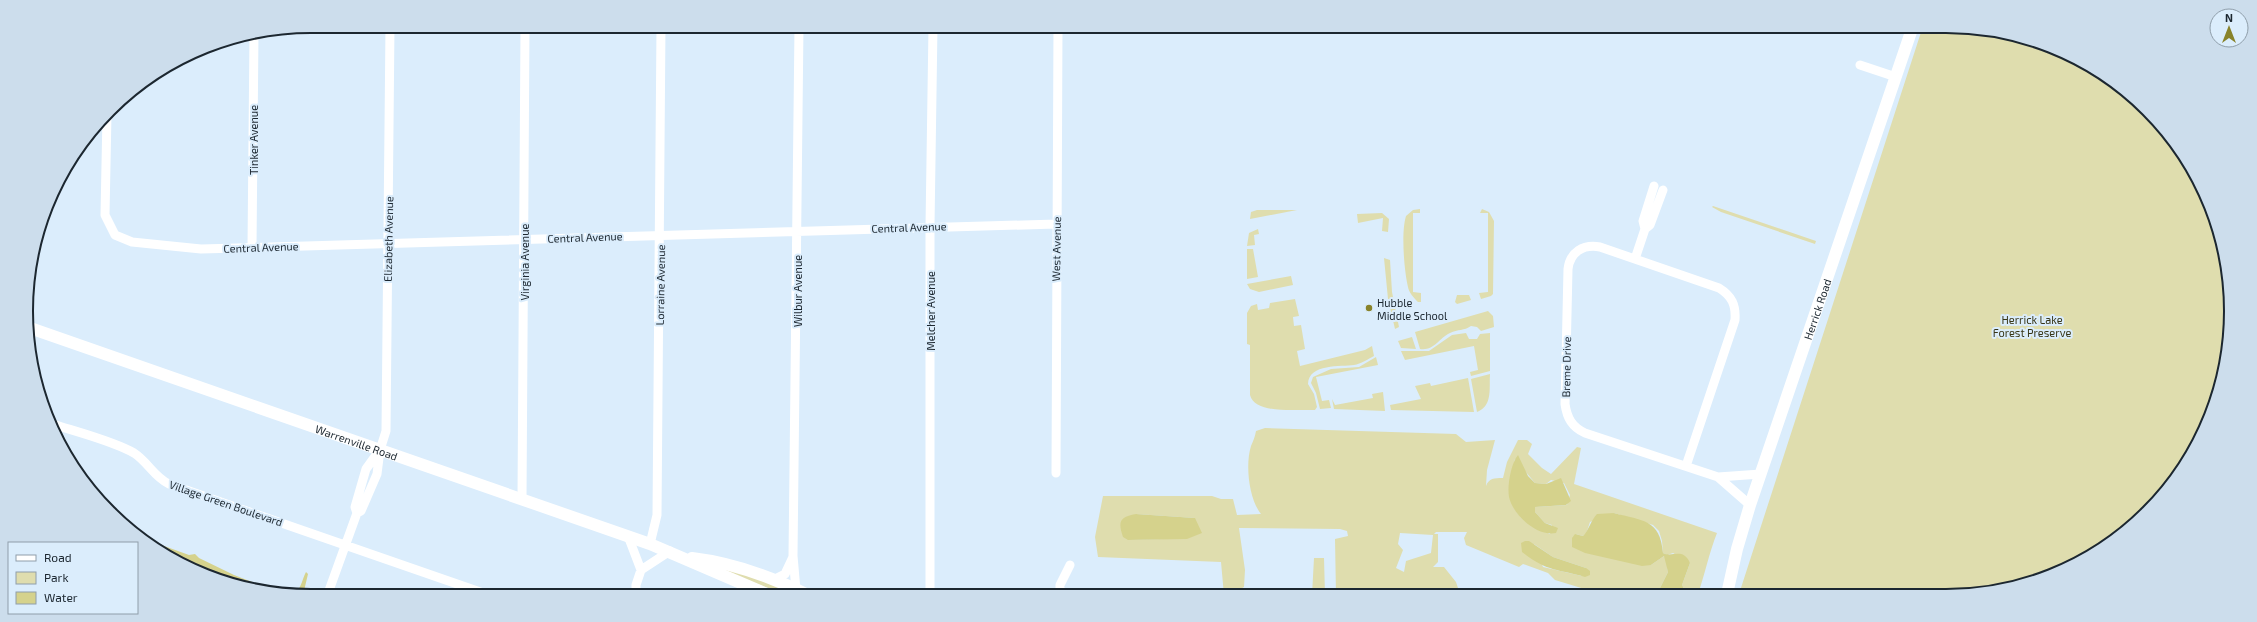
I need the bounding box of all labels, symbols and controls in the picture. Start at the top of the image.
north arrow [2209,8,2249,48]
text: N [2225,11,2233,24]
street label: Tinker Avenue [247,105,260,175]
street label: Elizabeth Avenue [381,196,395,282]
street label: West Avenue [1049,216,1063,282]
street label: Central Avenue [871,219,947,235]
street label: Virginia Avenue [518,223,531,300]
street label: Central Avenue [547,229,623,245]
street label: Central Avenue [223,239,299,255]
street label: Lorraine Avenue [653,244,667,326]
street label: Wilbur Avenue [791,255,804,327]
street label: Melcher Avenue [924,271,937,351]
street label: Herrick Road [1800,277,1833,341]
place label: Hubble Middle School [1377,296,1448,322]
marker: Hubble Middle School [1364,303,1374,313]
park label: Herrick Lake Forest Preserve [1993,313,2071,339]
street label: Breme Drive [1559,336,1573,398]
street label: Warrenville Road [314,422,400,462]
street label: Village Green Boulevard [168,477,284,529]
legend [8,542,138,614]
text: Road [44,550,72,564]
text: Park [44,570,69,584]
text: Water [44,590,78,604]

